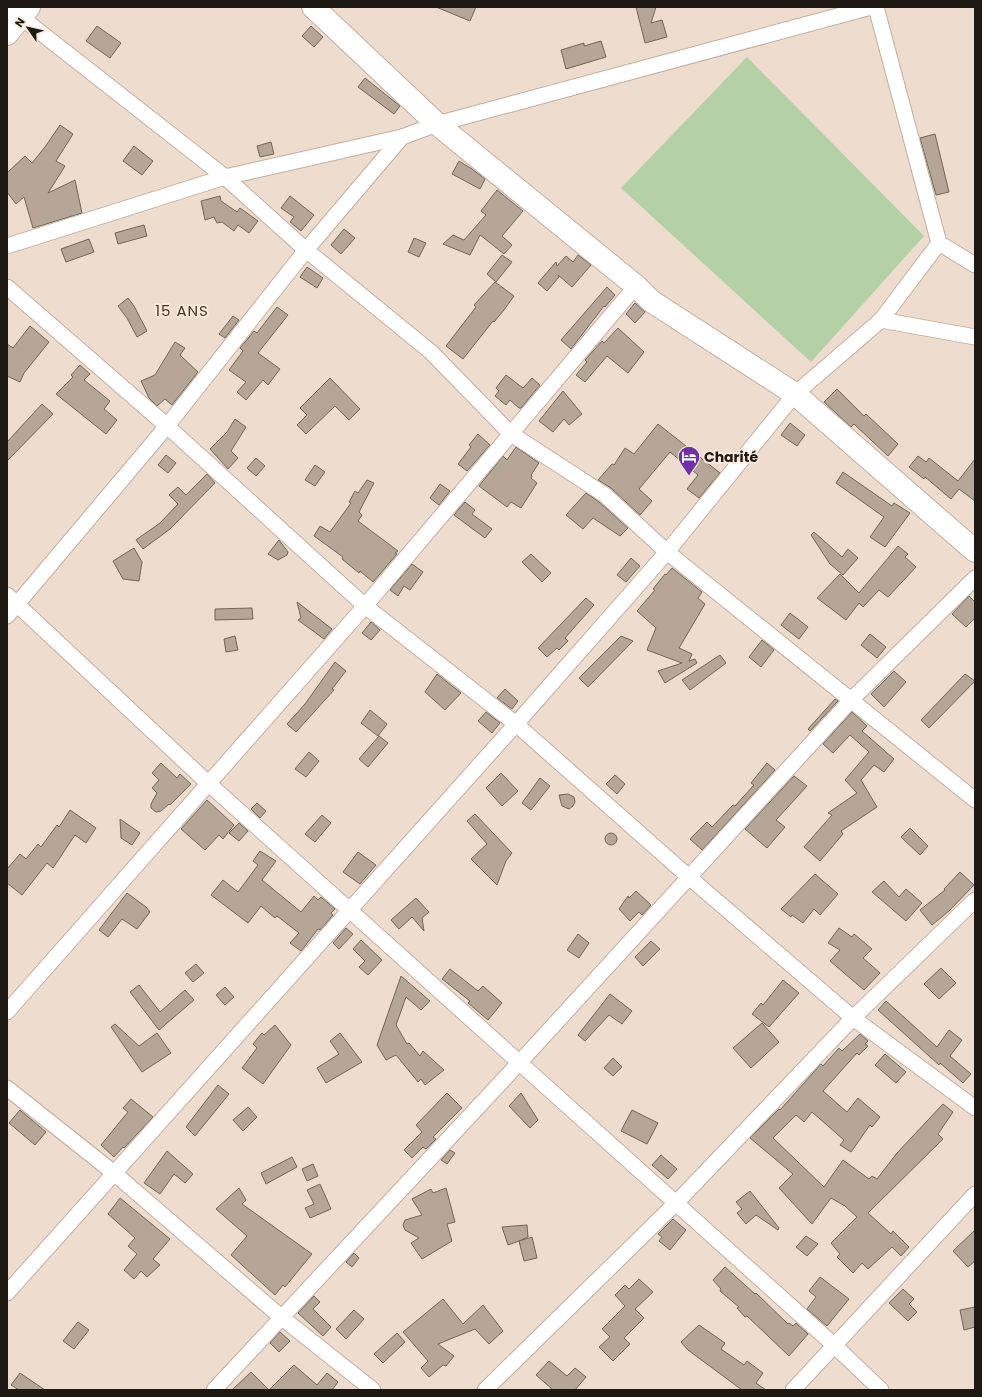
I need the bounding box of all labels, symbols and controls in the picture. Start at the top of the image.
north arrow [8,8,48,48]
text: N [11,15,29,30]
district label: 15 ANS [155,300,209,321]
hotel icon: Charité [676,444,702,477]
place label: Charité [704,447,758,467]

